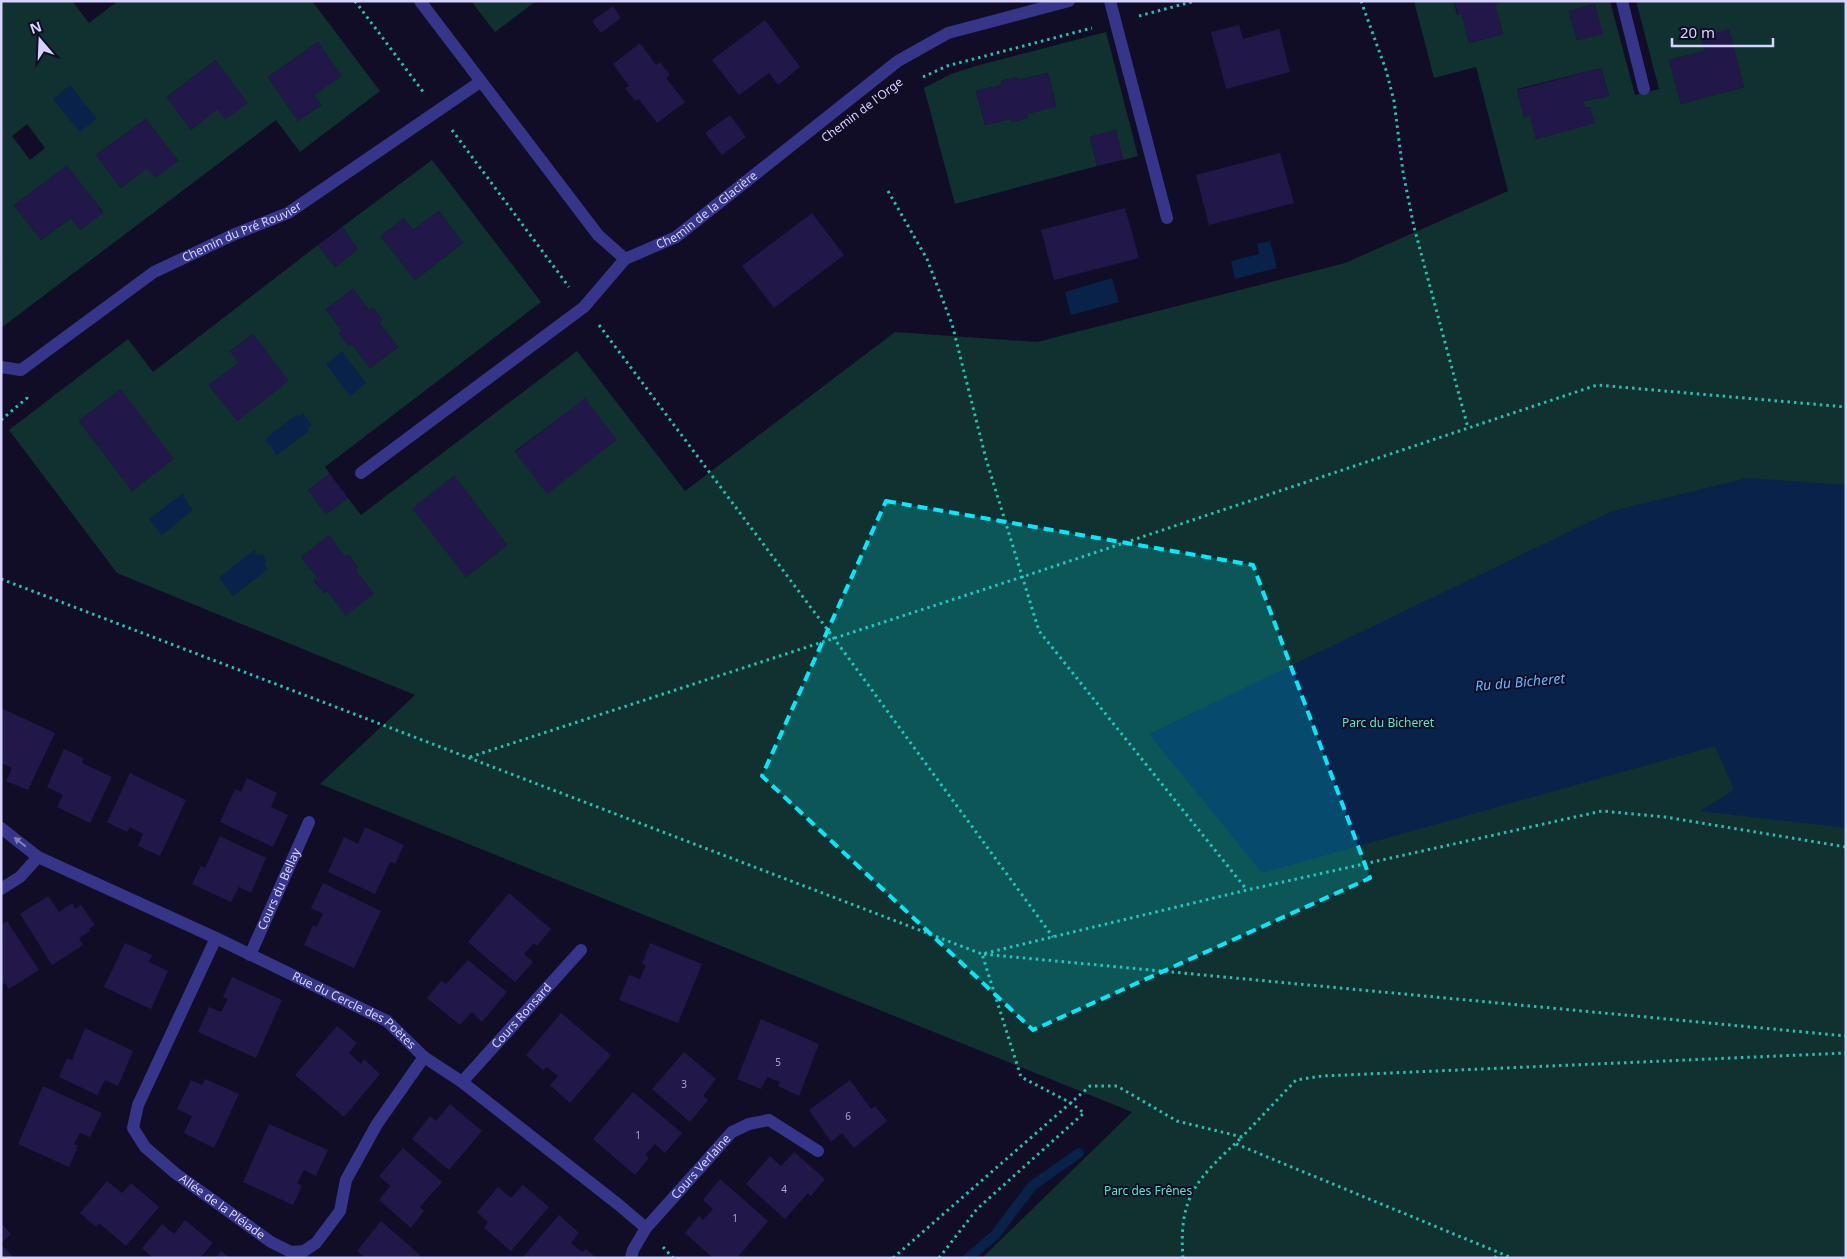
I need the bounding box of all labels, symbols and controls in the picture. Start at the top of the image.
north arrow [15,15,65,65]
scale bar [1672,15,1773,47]
text: N [27,16,44,38]
text: 20 m [1680,22,1715,42]
street label: Chemin de l'Orge [817,73,906,146]
street label: Chemin de la Glacière [653,167,761,253]
street label: Chemin du Pré Rouvier [179,197,305,266]
water label: Ru du Bicheret [1474,668,1567,695]
park label: Parc du Bicheret [1342,714,1435,731]
one-way arrow [14,837,27,848]
street label: Cours du Bellay [253,845,305,933]
street label: Rue du Cercle des Poètes [289,967,420,1053]
street label: Cours Ronsard [487,979,555,1052]
house number: 5 [775,1055,781,1069]
house number: 3 [681,1077,687,1091]
house number: 6 [845,1109,851,1123]
house number: 1 [635,1128,641,1142]
street label: Cours Verlaine [667,1130,734,1203]
street label: Allée de la Pléiade [176,1170,269,1243]
house number: 4 [781,1182,787,1196]
park label: Parc des Frênes [1104,1182,1192,1199]
house number: 1 [732,1211,738,1225]

